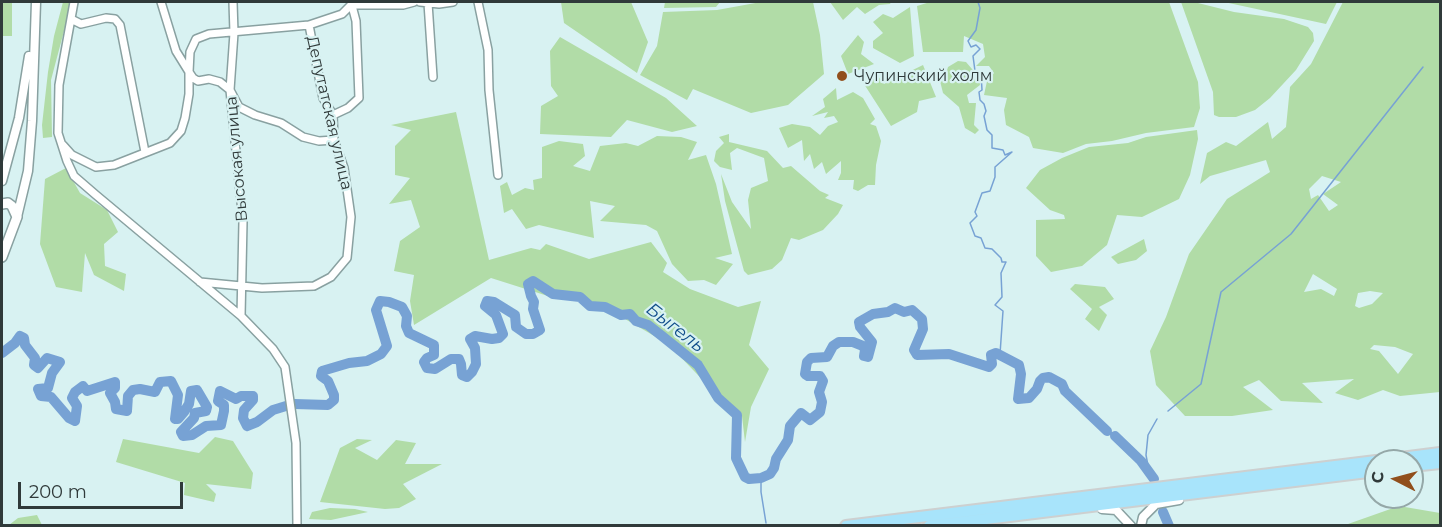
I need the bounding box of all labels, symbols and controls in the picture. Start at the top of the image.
street label: Депутатская улица [302,34,356,192]
place label: Чупинский холм [854,66,992,86]
marker: Чупинский холм [835,69,849,83]
street label: Высокая улица [222,95,252,223]
water label: Быгель [642,299,708,357]
north arrow [1364,449,1424,509]
scale bar [21,470,186,508]
text: С [1368,471,1388,484]
text: 200 m [29,481,87,503]

